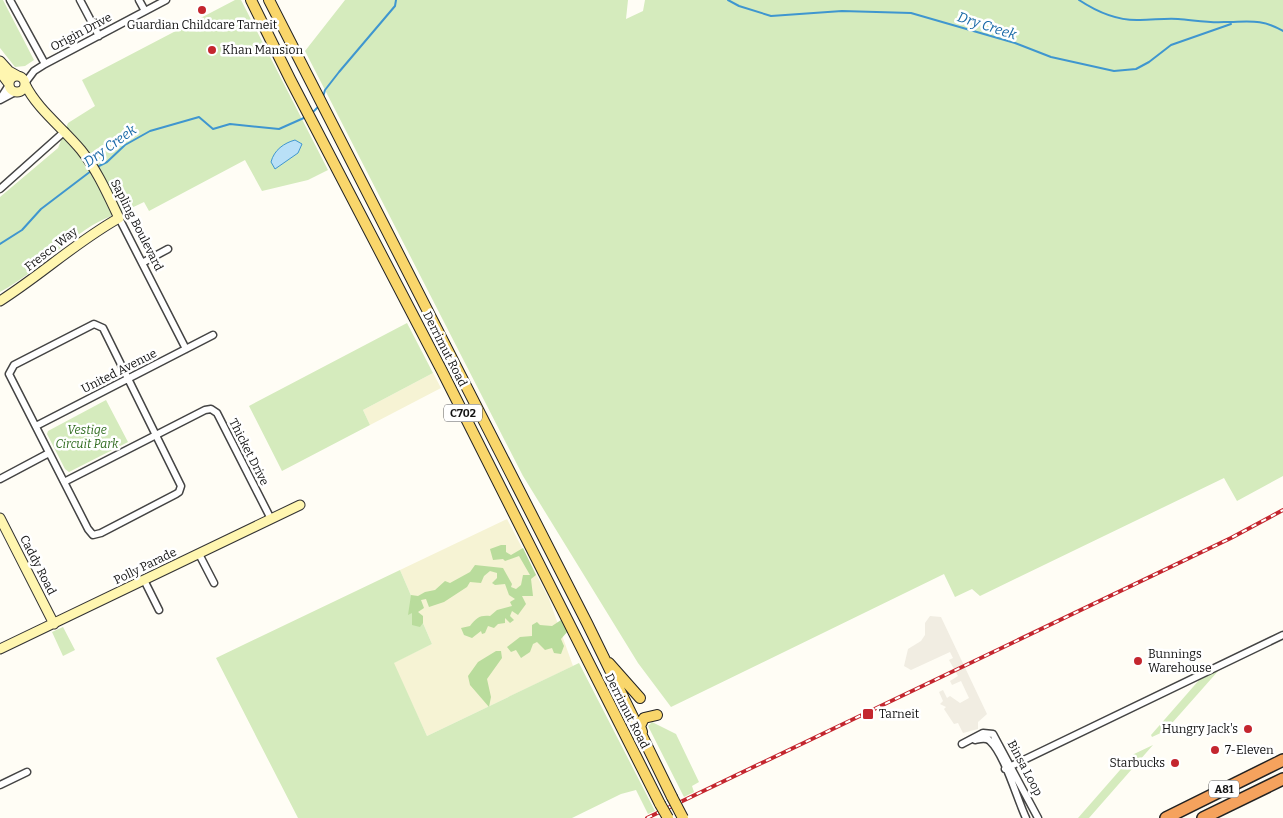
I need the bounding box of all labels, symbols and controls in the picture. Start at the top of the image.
marker: Guardian Childcare Tarneit [196,4,208,16]
water label: Dry Creek [955,8,1019,44]
street label: Origin Drive [48,10,114,54]
place label: Guardian Childcare Tarneit [127,18,278,32]
place label: Khan Mansion [222,43,303,57]
marker: Khan Mansion [206,44,218,56]
water label: Dry Creek [80,121,140,171]
street label: Sapling Boulevard [108,177,166,273]
street label: Fresco Way [22,224,81,274]
street label: Derrimut Road [420,309,470,389]
street label: United Avenue [79,346,159,396]
road number: C702 [444,404,482,422]
street label: Thicket Drive [226,416,272,488]
park label: Vestige Circuit Park [55,423,119,451]
street label: Caddy Road [17,533,59,597]
street label: Polly Parade [111,545,179,587]
place label: Bunnings Warehouse [1148,647,1212,675]
marker: Bunnings Warehouse [1132,655,1144,667]
street label: Derrimut Road [602,671,652,751]
marker: Tarneit [861,707,875,721]
place label: Tarneit [879,707,920,721]
place label: Hungry Jack's [1162,722,1238,736]
marker: Hungry Jack's [1242,723,1254,735]
street label: Binsa Loop [1005,738,1045,798]
place label: 7-Eleven [1225,743,1274,757]
marker: 7-Eleven [1209,744,1221,756]
place label: Starbucks [1110,756,1165,770]
marker: Starbucks [1169,757,1181,769]
road number: A81 [1209,781,1239,798]

